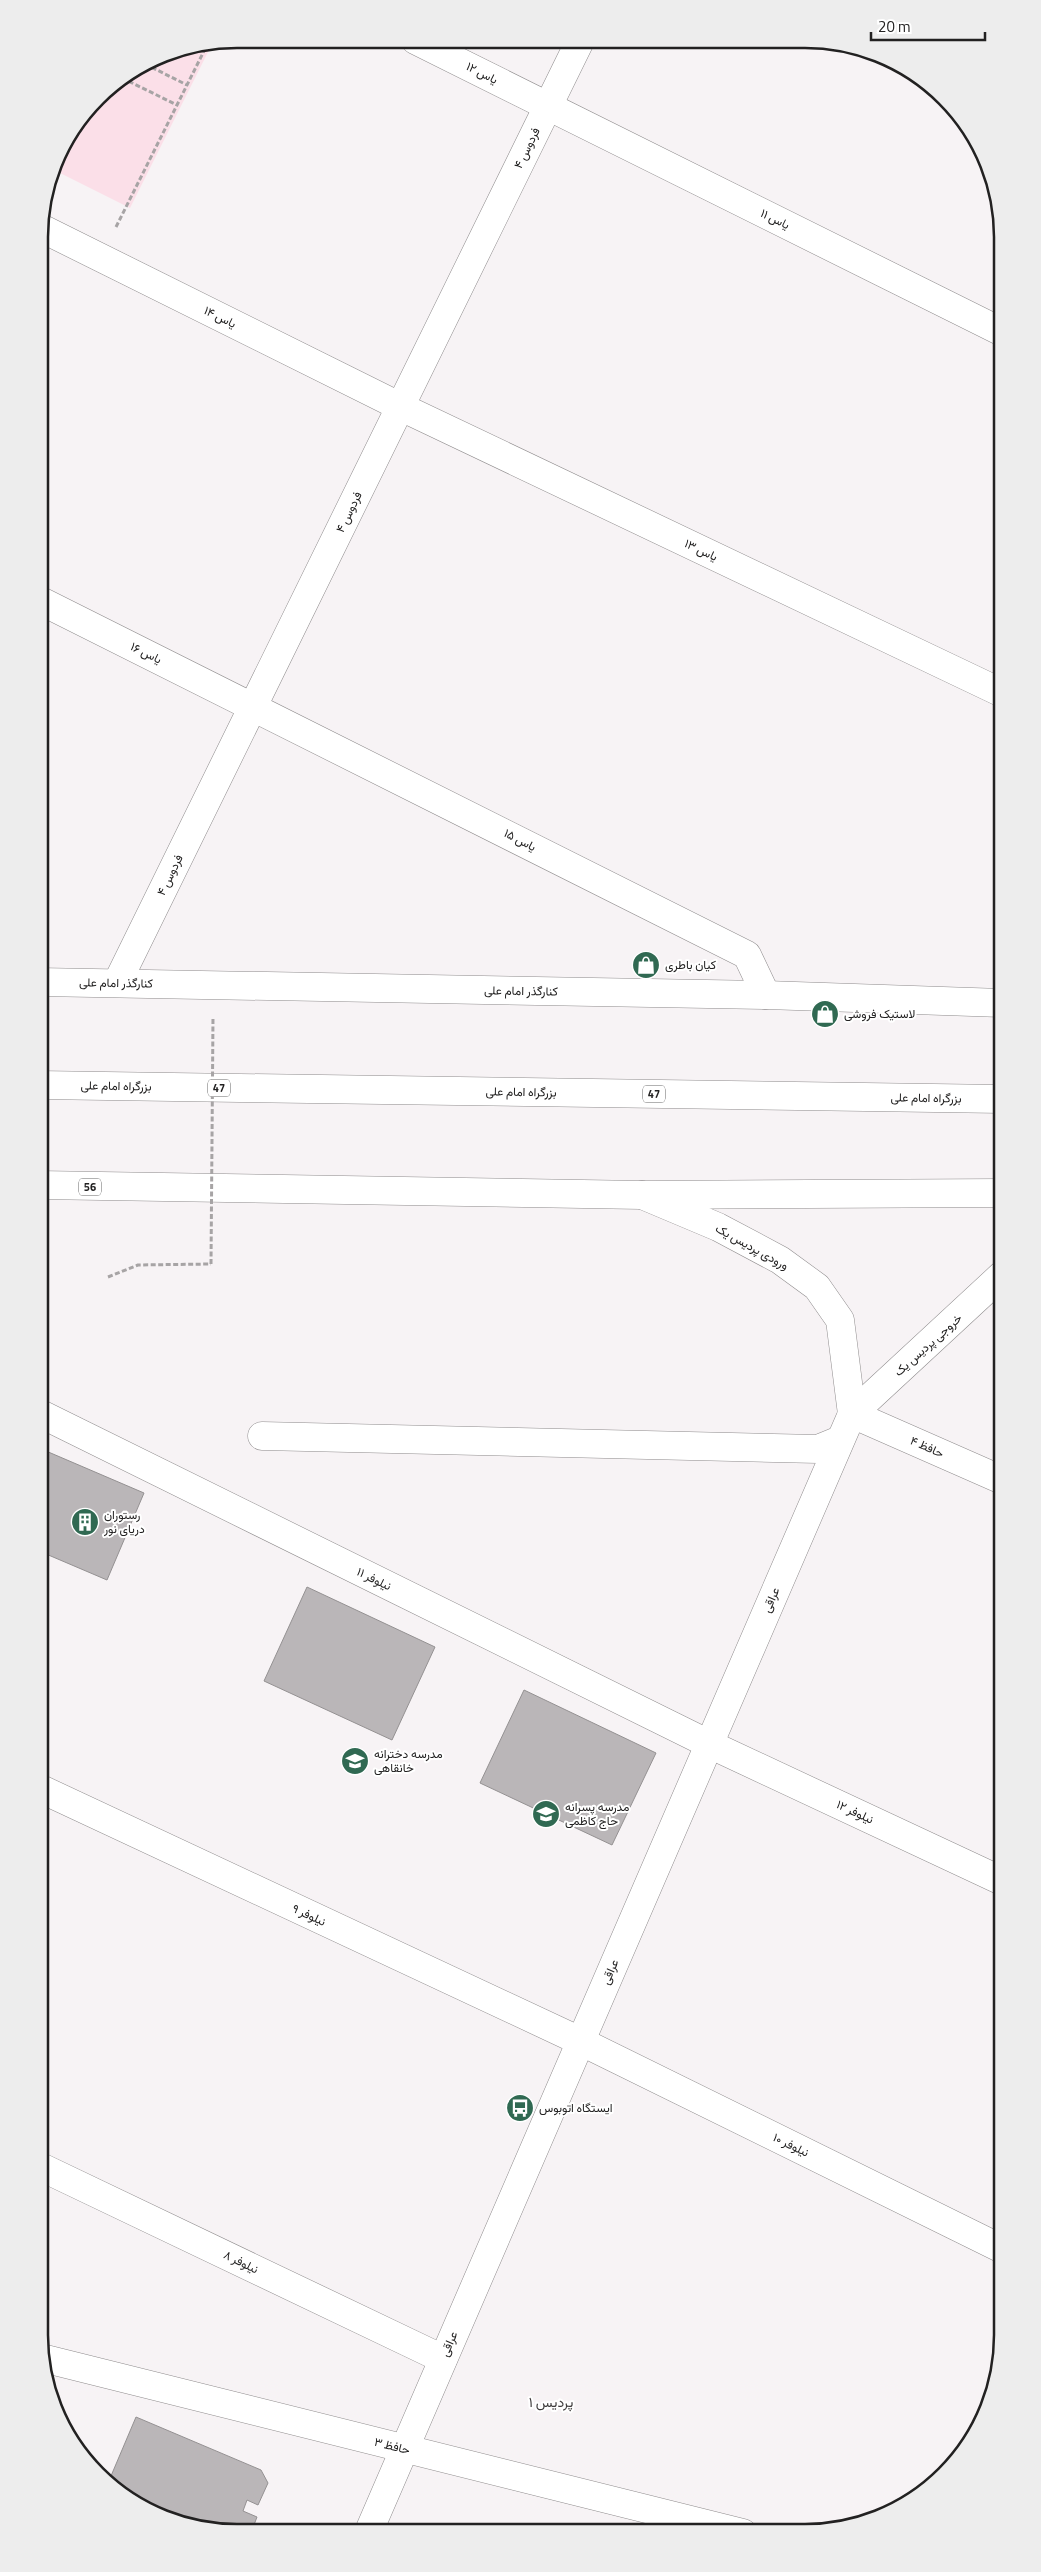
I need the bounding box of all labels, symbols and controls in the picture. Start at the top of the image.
scale bar [871,10,985,42]
text: 20 m [878,15,911,38]
street label: یاس ۱۲ [463,56,502,89]
street label: فردوس ۴ [508,124,545,172]
street label: یاس ۱۱ [757,203,793,234]
street label: یاس ۱۴ [201,301,240,333]
street label: فردوس ۴ [330,488,367,536]
street label: یاس ۱۳ [681,534,721,566]
street label: یاس ۱۶ [127,637,165,668]
street label: یاس ۱۵ [501,823,540,856]
street label: فردوس ۴ [151,851,188,899]
shop icon: کیان باطری [631,950,661,980]
place label: کیان باطری [665,955,716,974]
street label: کنارگذر امام علی [79,972,153,993]
street label: کنارگذر امام علی [484,980,558,1001]
shop icon: لاستیک فروشی [810,999,840,1029]
place label: لاستیک فروشی [844,1004,915,1023]
street label: بزرگراه امام علی [80,1075,152,1096]
road number: 47 [208,1080,230,1096]
street label: بزرگراه امام علی [485,1081,557,1102]
road number: 47 [643,1086,665,1102]
street label: بزرگراه امام علی [890,1087,962,1108]
road number: 56 [79,1178,101,1196]
street label: ورودی پردیس یک [712,1219,792,1275]
street label: خروجی پردیس یک [889,1309,966,1381]
street label: حافظ ۴ [907,1431,947,1462]
place label: رستوران دریای نور [103,1505,145,1538]
building icon: رستوران دریای نور [70,1507,100,1537]
street label: نیلوفر ۱۱ [354,1562,395,1595]
street label: عراقی [757,1584,784,1616]
place label: مدرسه دخترانه خانقاهی [374,1744,443,1777]
school or university icon: مدرسه دخترانه خانقاهی [340,1746,370,1776]
street label: نیلوفر ۱۲ [833,1795,877,1828]
place label: مدرسه پسرانه حاج کاظمی [565,1797,629,1830]
school or university icon: مدرسه پسرانه حاج کاظمی [531,1799,561,1829]
street label: نیلوفر ۹ [289,1898,329,1931]
street label: عراقی [596,1956,623,1988]
bus stop icon: ایستگاه اتوبوس [505,2093,535,2123]
place label: ایستگاه اتوبوس [539,2098,613,2117]
street label: نیلوفر ۱۰ [770,2128,813,2161]
street label: نیلوفر ۸ [221,2245,262,2278]
street label: عراقی [435,2328,462,2360]
district label: پردیس ۱ [529,2391,573,2412]
street label: حافظ ۳ [372,2432,412,2459]

